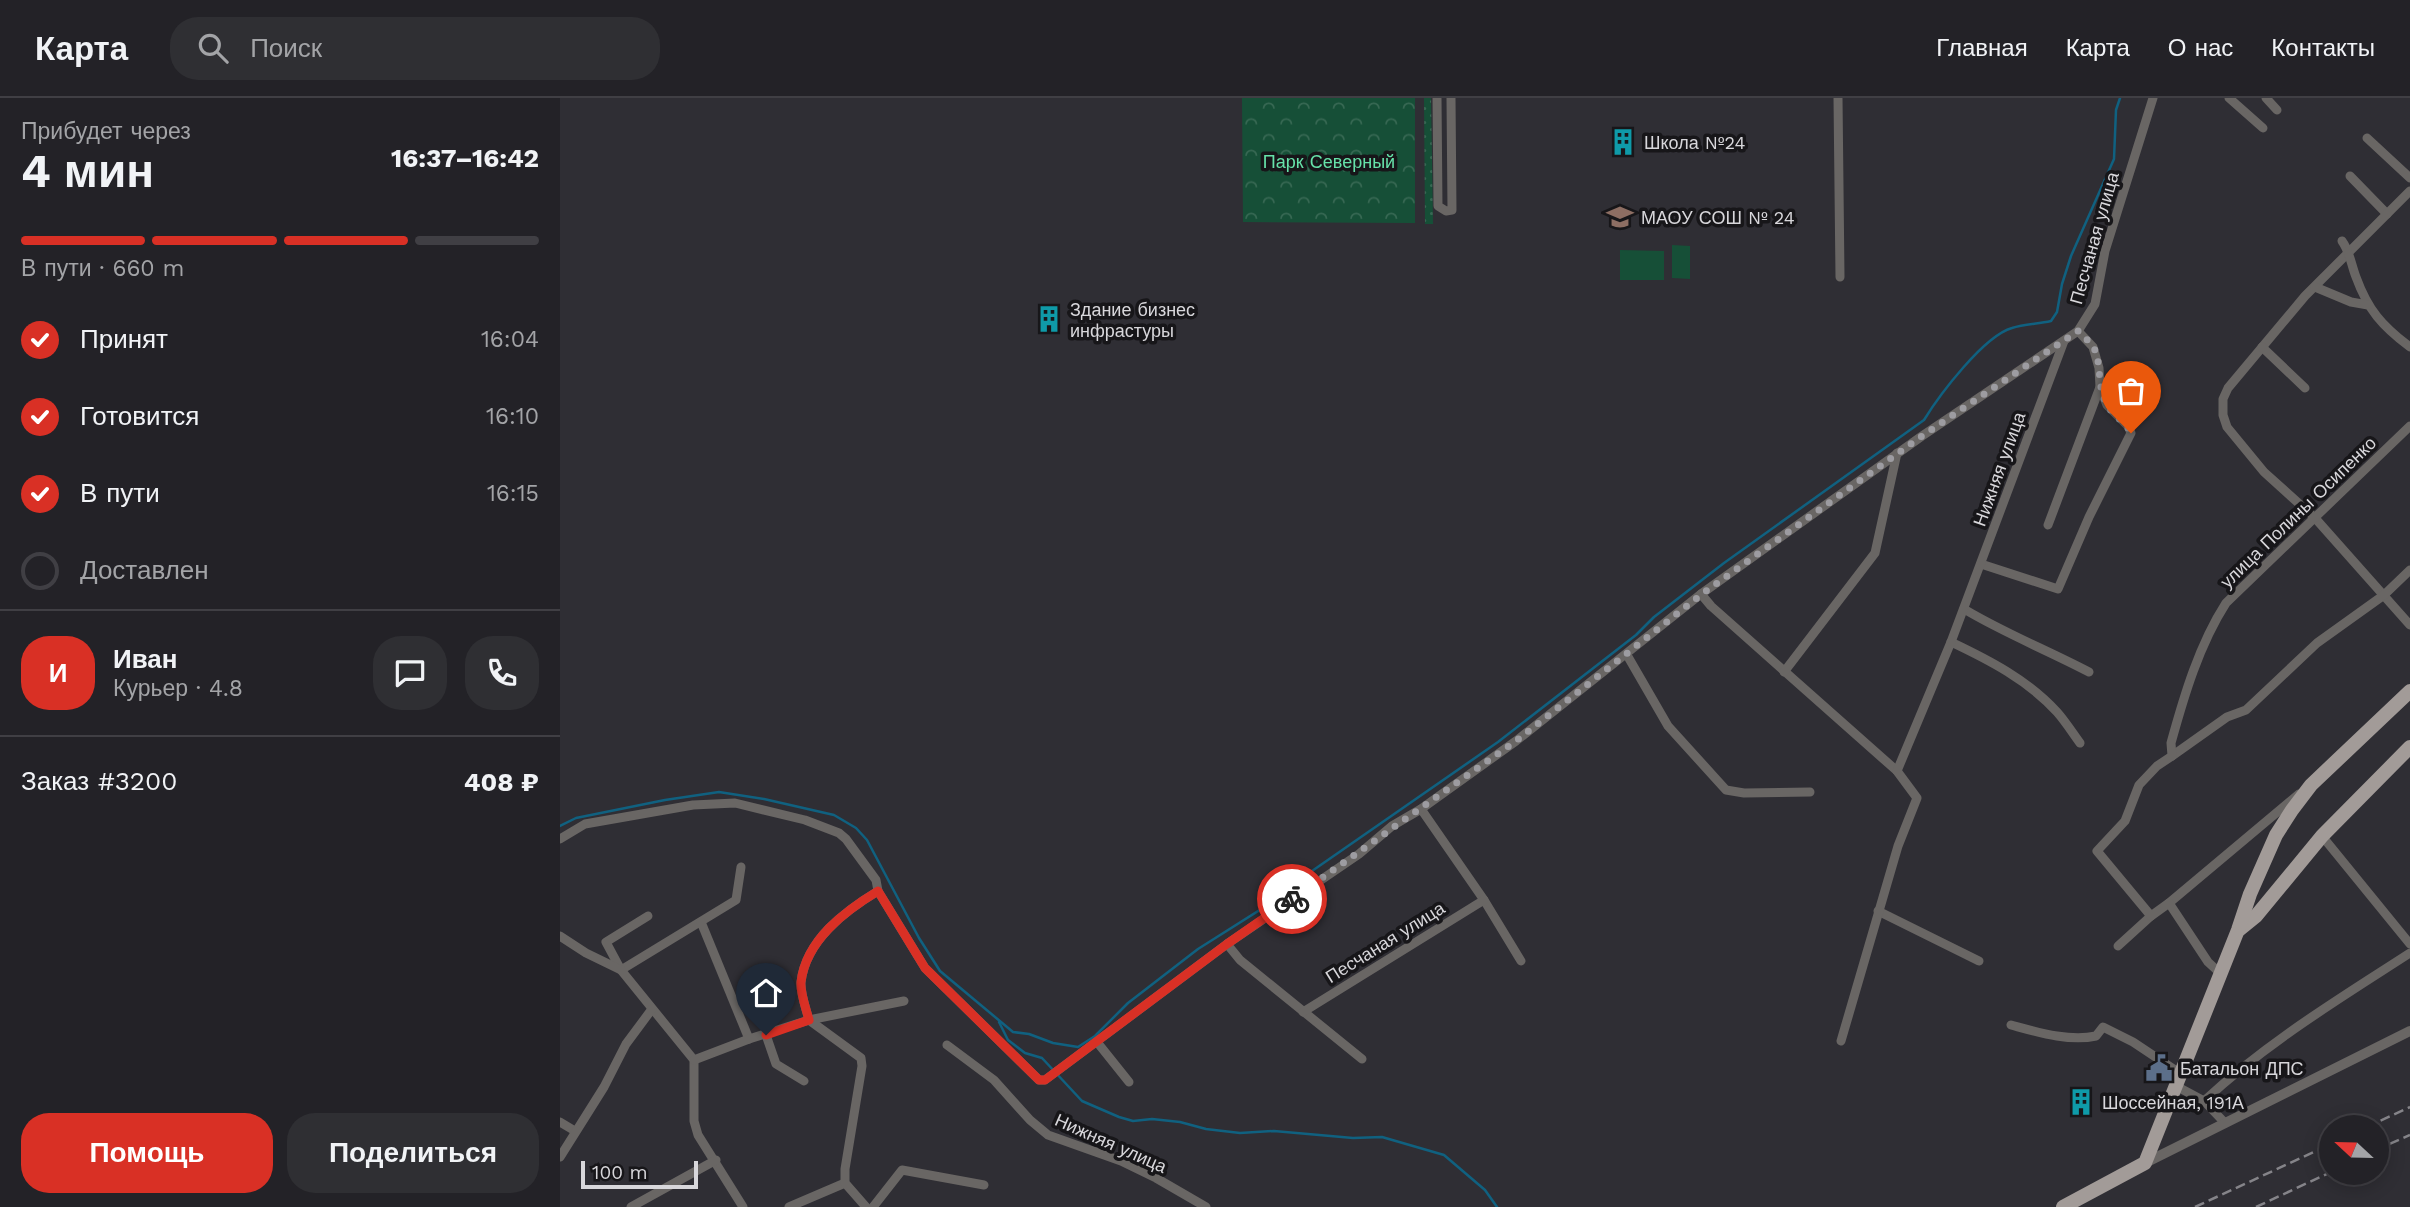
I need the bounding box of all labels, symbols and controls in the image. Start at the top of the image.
search box [170,17,660,80]
text: Карта [35,29,128,68]
icon: search [194,29,232,67]
text: Поиск [250,33,322,63]
text: Главная [1936,34,2028,62]
text: Карта [2066,34,2130,62]
text: О нас [2168,34,2233,62]
text: Контакты [2271,34,2375,62]
text: Прибудет через [21,118,191,145]
building icon: Школа №24 [1608,127,1638,157]
place label: Школа №24 [1644,132,1746,153]
text: 16:37–16:42 [391,143,539,173]
text: 4 мин [21,144,154,198]
park label: Парк Северный [1263,151,1395,172]
street label: Песчаная улица [2065,169,2123,306]
school or university icon: МАОУ СОШ № 24 [1605,202,1635,232]
place label: МАОУ СОШ № 24 [1641,207,1795,228]
text: В пути · 660 m [21,255,184,282]
place label: Здание бизнес инфрастуры [1070,299,1195,341]
building icon: Здание бизнес инфрастуры [1034,304,1064,334]
icon: check [21,321,59,359]
text: Принят [80,324,168,354]
text: 16:04 [481,326,539,353]
pin [2101,361,2161,433]
icon: bag [2112,372,2150,410]
icon: check [21,398,59,436]
text: Готовится [80,401,199,431]
text: 16:10 [486,403,539,430]
street label: Нижняя улица [1969,408,2030,529]
street label: улица Полины Осипенко [2216,432,2380,592]
icon: check [21,475,59,513]
text: В пути [80,478,160,508]
text: 16:15 [487,480,539,507]
text: Доставлен [80,555,209,585]
button: chat [373,636,447,710]
button: phone [465,636,539,710]
text: Иван [113,644,178,674]
text: И [49,658,67,688]
text: Курьер · 4.8 [113,675,243,702]
text: Заказ #3200 [21,766,177,796]
text: 408 ₽ [464,767,539,797]
courier [1257,864,1327,934]
icon: bike [1273,880,1311,918]
street label: Песчаная улица [1322,896,1449,987]
pin [736,963,796,1035]
icon: home [747,974,785,1012]
public building icon: Батальон ДПС [2144,1053,2174,1083]
place label: Батальон ДПС [2180,1058,2304,1079]
building icon: Шоссейная, 191А [2066,1087,2096,1117]
place label: Шоссейная, 191А [2102,1092,2244,1113]
street label: Нижняя улица [1052,1109,1171,1177]
button: Помощь [21,1113,273,1193]
button: Поделиться [287,1113,539,1193]
north arrow [2319,1115,2389,1185]
map controls [2319,1115,2389,1185]
scale bar [581,1158,698,1190]
text: 100 m [592,1161,648,1184]

